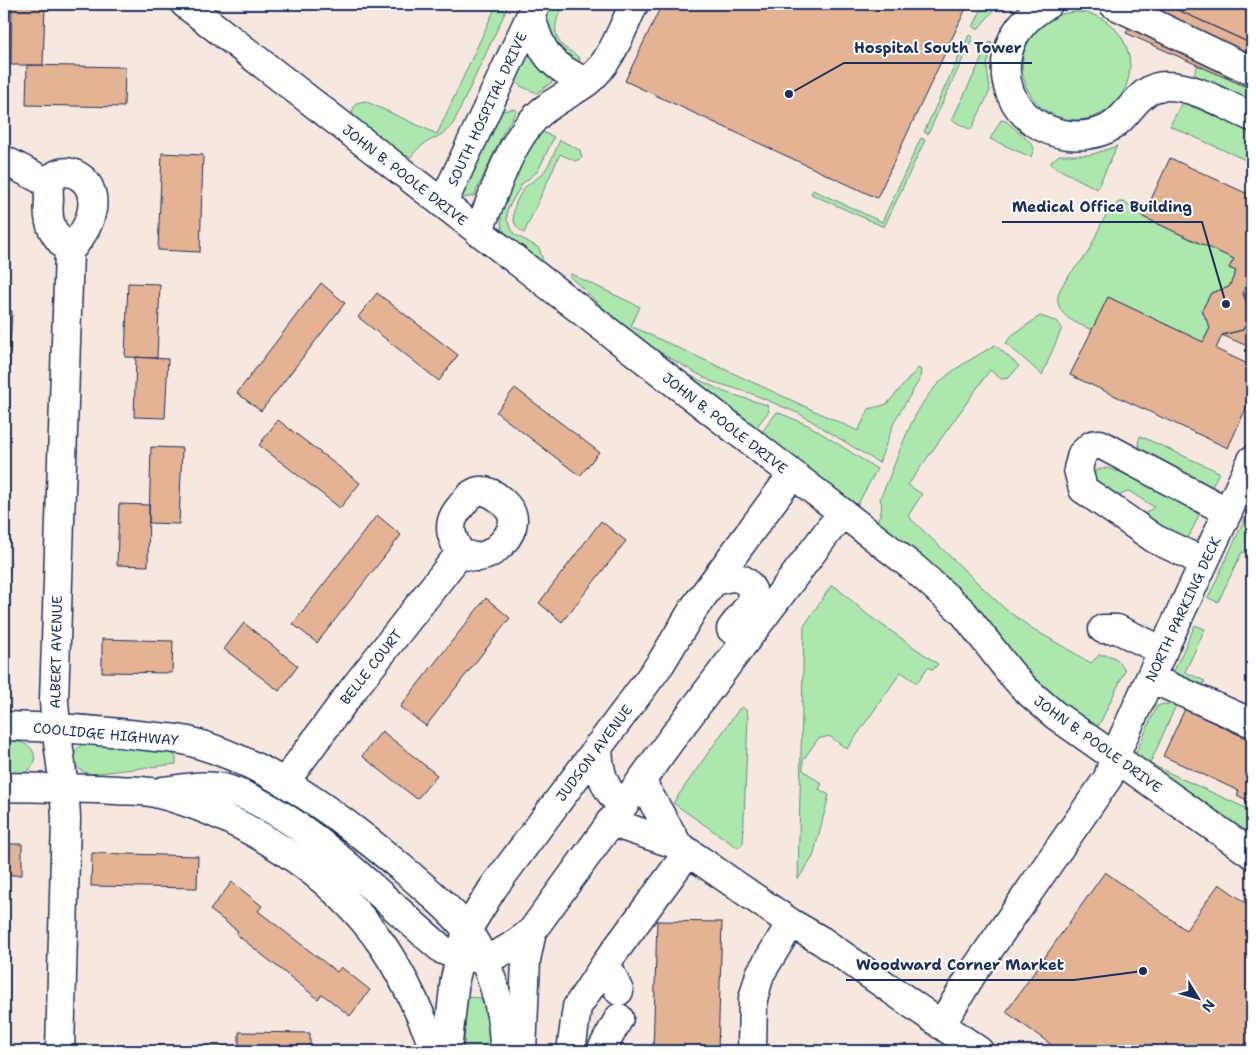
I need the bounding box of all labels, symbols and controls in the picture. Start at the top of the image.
street label: SOUTH HOSPITAL DRIVE [443,29,531,189]
callout: Hospital South Tower [844,33,1032,63]
text: Hospital South Tower [854,38,1022,58]
street label: JOHN B. POOLE DRIVE [339,121,471,230]
callout: Medical Office Building [1002,192,1202,222]
text: Medical Office Building [1012,197,1192,217]
street label: JOHN B. POOLE DRIVE [659,369,791,478]
street label: NORTH PARKING DECK [1141,533,1225,685]
street label: ALBERT AVENUE [46,595,66,709]
street label: BELLE COURT [336,626,406,708]
street label: JOHN B. POOLE DRIVE [1030,691,1166,797]
street label: JUDSON AVENUE [552,701,636,805]
street label: COOLIDGE HIGHWAY [32,719,180,749]
callout: Woodward Corner Market [846,950,1074,980]
text: Woodward Corner Market [856,955,1064,975]
north arrow [1174,972,1224,1022]
text: N [1198,996,1219,1016]

